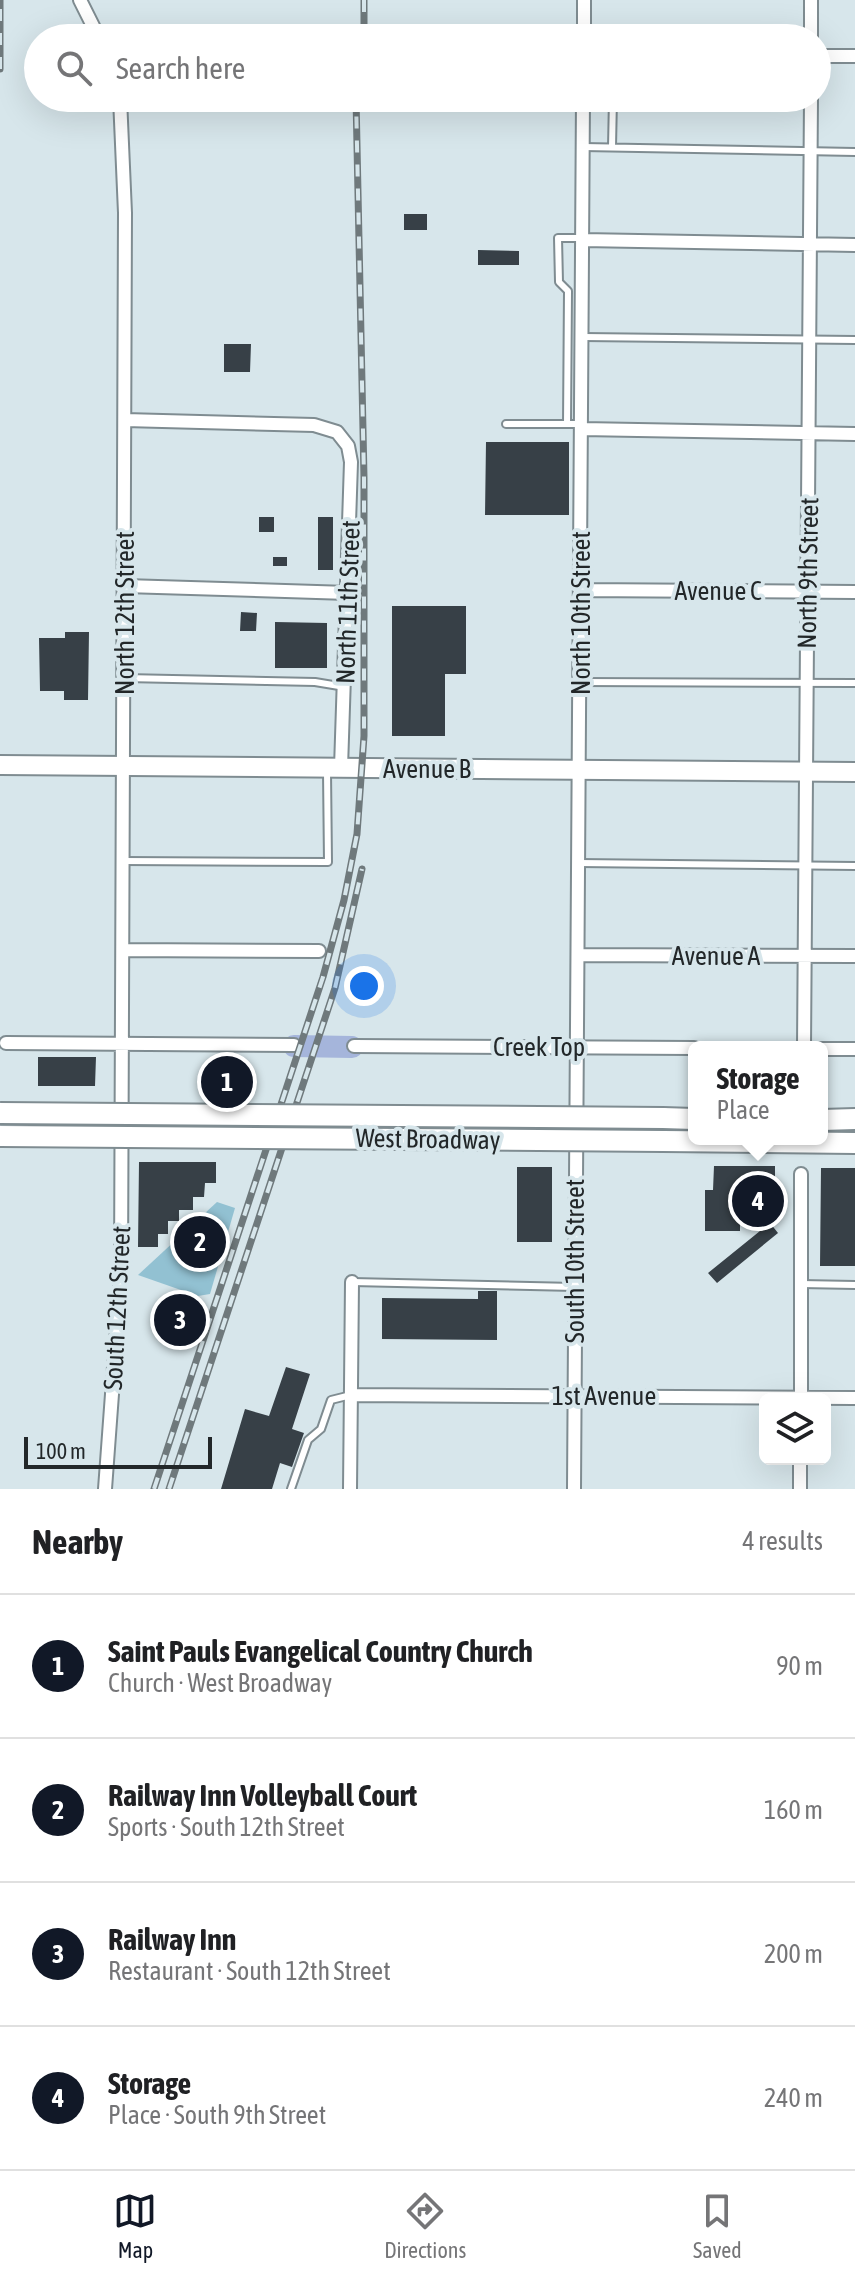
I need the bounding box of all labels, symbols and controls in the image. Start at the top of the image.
search box [24,24,831,112]
icon: search [52,46,96,90]
text: Search here [116,51,245,85]
street label: North 9th Street [792,497,824,649]
street label: North 11th Street [330,520,366,684]
street label: North 12th Street [110,531,140,695]
street label: North 10th Street [566,531,596,695]
street label: Avenue C [674,576,762,606]
street label: Avenue B [383,754,472,784]
street label: Avenue A [672,941,760,971]
your location [344,966,384,1006]
street label: Creek Top [493,1032,585,1062]
popup [688,1041,828,1145]
pin: 1 [201,1052,253,1112]
text: Storage [716,1061,800,1095]
text: Place [716,1095,770,1125]
street label: West Broadway [355,1123,501,1155]
pin: 4 [732,1171,784,1231]
street label: South 10th Street [560,1179,590,1343]
pin: 2 [174,1212,226,1272]
street label: South 12th Street [98,1225,136,1391]
pin: 3 [154,1290,206,1350]
street label: 1st Avenue [552,1381,656,1411]
map controls [759,1393,831,1465]
button: layers [759,1393,831,1465]
scale bar [24,1433,212,1469]
text: 100 m [36,1438,86,1464]
text: Nearby [32,1522,123,1561]
text: 4 results [742,1526,823,1556]
text: Saint Pauls Evangelical Country Church [108,1634,533,1668]
text: 1 [52,1651,64,1681]
text: 90 m [776,1651,823,1681]
text: Church · West Broadway [108,1668,332,1698]
text: Railway Inn Volleyball Court [108,1778,417,1812]
text: 2 [52,1795,64,1825]
text: 160 m [764,1795,823,1825]
text: Sports · South 12th Street [108,1812,345,1842]
text: Railway Inn [108,1922,236,1956]
text: 3 [52,1939,64,1969]
text: 200 m [764,1939,823,1969]
text: Restaurant · South 12th Street [108,1956,391,1986]
text: Storage [108,2066,191,2100]
text: 4 [52,2083,64,2113]
text: 240 m [764,2083,823,2113]
text: Place · South 9th Street [108,2100,326,2130]
tab: Map [113,2189,157,2263]
tab: Directions [384,2189,466,2263]
tab: Saved [693,2189,742,2263]

